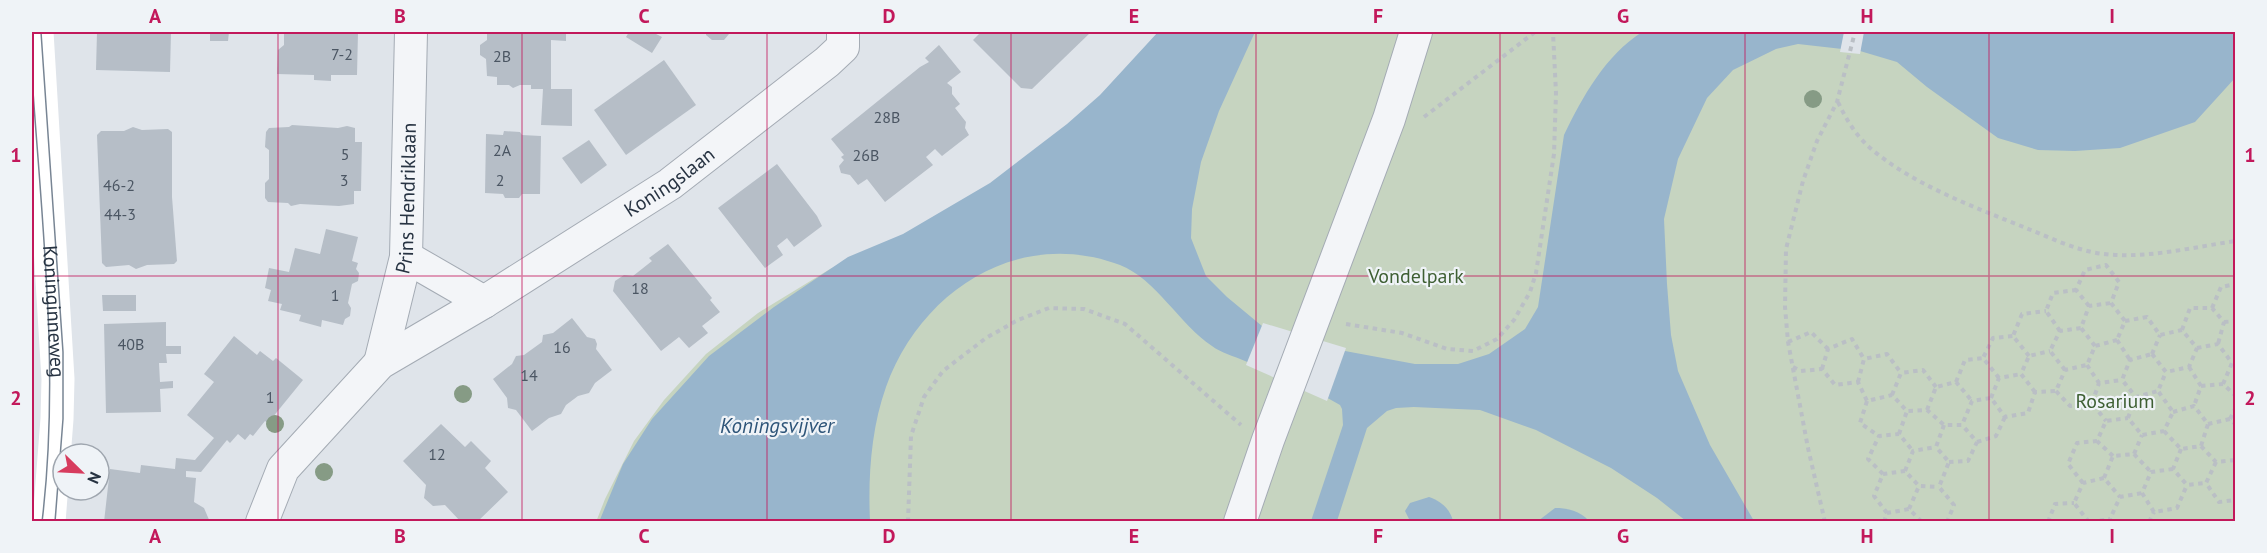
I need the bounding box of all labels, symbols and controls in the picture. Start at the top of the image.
text: A [149,3,162,29]
text: B [394,3,406,29]
text: C [638,3,650,29]
text: D [883,3,896,29]
text: E [1129,3,1139,29]
text: F [1373,3,1383,29]
text: G [1617,3,1629,29]
text: H [1860,3,1874,29]
text: I [2109,3,2115,29]
house number: 7-2 [331,44,353,64]
house number: 2B [493,46,511,66]
house number: 28B [874,107,900,127]
street label: Prins Hendriklaan [389,122,422,276]
house number: 2A [493,140,512,160]
street label: Koningslaan [619,141,720,223]
text: 1 [10,142,22,168]
text: 1 [2244,142,2256,168]
house number: 5 [341,144,349,164]
house number: 26B [853,145,879,165]
house number: 3 [340,170,348,190]
house number: 2 [496,170,504,190]
house number: 46-2 [103,175,135,195]
house number: 44-3 [104,204,136,224]
street label: Koninginneweg [37,245,71,378]
park label: Vondelpark [1367,263,1464,289]
house number: 18 [631,278,649,298]
house number: 1 [331,285,339,305]
house number: 40B [118,334,144,354]
house number: 16 [553,337,571,357]
house number: 14 [520,365,538,385]
text: 2 [10,385,22,411]
text: 2 [2244,385,2256,411]
house number: 1 [266,387,274,407]
park label: Rosarium [2075,388,2155,414]
water label: Koningsvijver [720,412,836,439]
north arrow [51,442,111,502]
house number: 12 [428,444,446,464]
text: N [83,469,106,487]
text: A [149,523,162,549]
text: B [394,523,406,549]
text: C [638,523,650,549]
text: D [883,523,896,549]
text: E [1129,523,1139,549]
text: F [1373,523,1383,549]
text: G [1617,523,1629,549]
text: H [1860,523,1874,549]
text: I [2109,523,2115,549]

